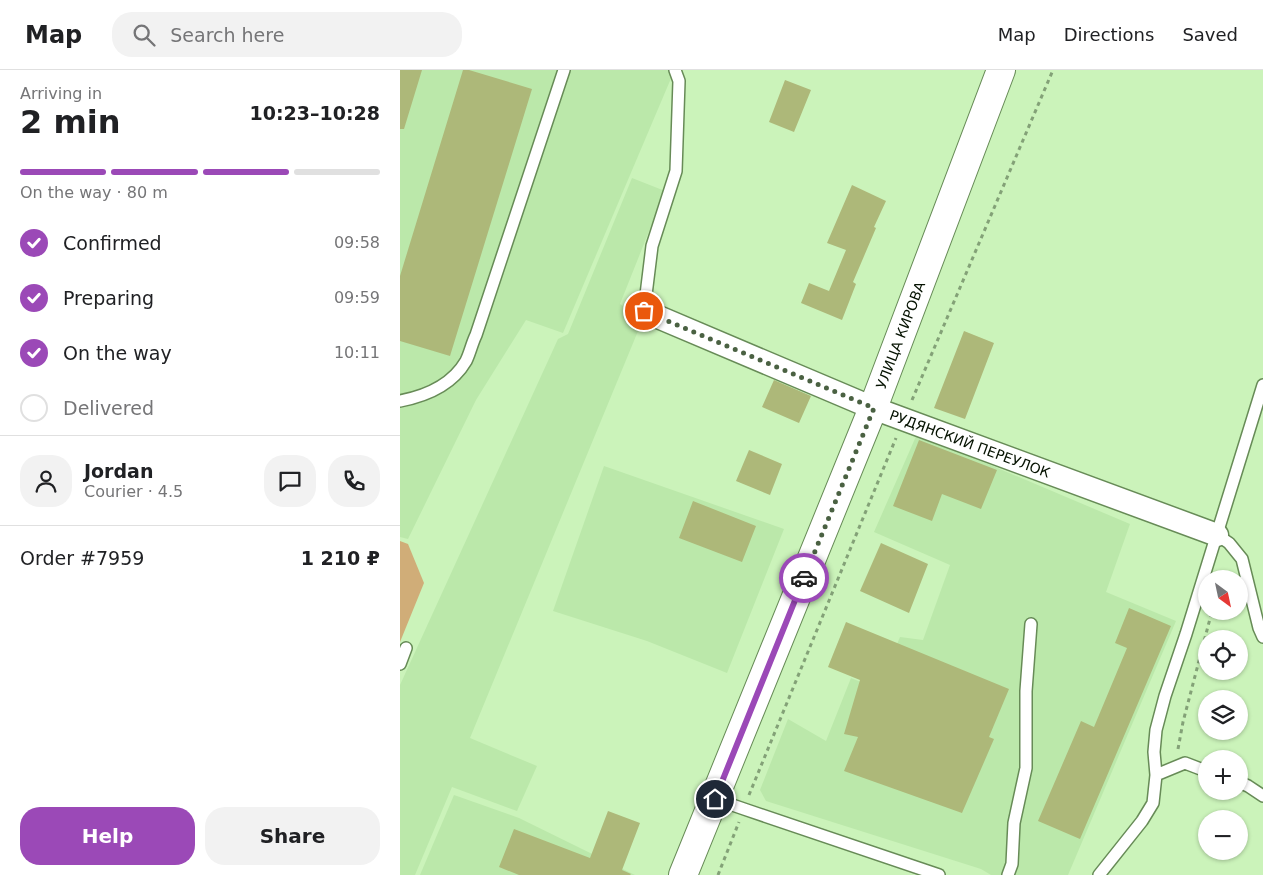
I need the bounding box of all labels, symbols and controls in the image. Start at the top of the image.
search box [112,12,462,57]
text: Map [25,21,82,49]
icon: search [130,21,158,49]
text: Search here [170,24,284,46]
text: Map [998,24,1036,45]
text: Directions [1064,24,1154,45]
text: Saved [1182,24,1238,45]
text: Arriving in [20,84,102,103]
text: 10:23–10:28 [250,102,380,124]
text: 2 min [20,103,121,141]
text: On the way · 80 m [20,183,168,202]
icon: check [20,229,48,257]
text: Confirmed [63,232,162,254]
text: 09:58 [334,233,380,252]
street label: УЛИЦА КИРОВА [873,279,928,391]
icon: check [20,284,48,312]
text: Preparing [63,287,154,309]
text: 09:59 [334,288,380,307]
pin [623,290,665,332]
icon: bag [630,297,658,325]
icon: check [20,339,48,367]
text: On the way [63,342,172,364]
text: 10:11 [334,343,380,362]
text: Delivered [63,397,154,419]
street label: РУДЯНСКИЙ ПЕРЕУЛОК [887,407,1053,481]
button: person [20,455,72,507]
button: chat [264,455,316,507]
button: phone [328,455,380,507]
text: Jordan [84,460,153,482]
text: Courier · 4.5 [84,482,183,501]
text: Order #7959 [20,547,144,569]
text: 1 210 ₽ [301,547,380,569]
courier [779,553,829,603]
icon: car [790,564,818,592]
north arrow [1198,570,1248,620]
map controls [1198,570,1248,860]
button: locate [1198,630,1248,680]
button: layers [1198,690,1248,740]
button: + [1198,750,1248,800]
pin [694,778,736,820]
icon: home [701,785,729,813]
button: Help [20,807,195,865]
button: Share [205,807,380,865]
button: − [1198,810,1248,860]

